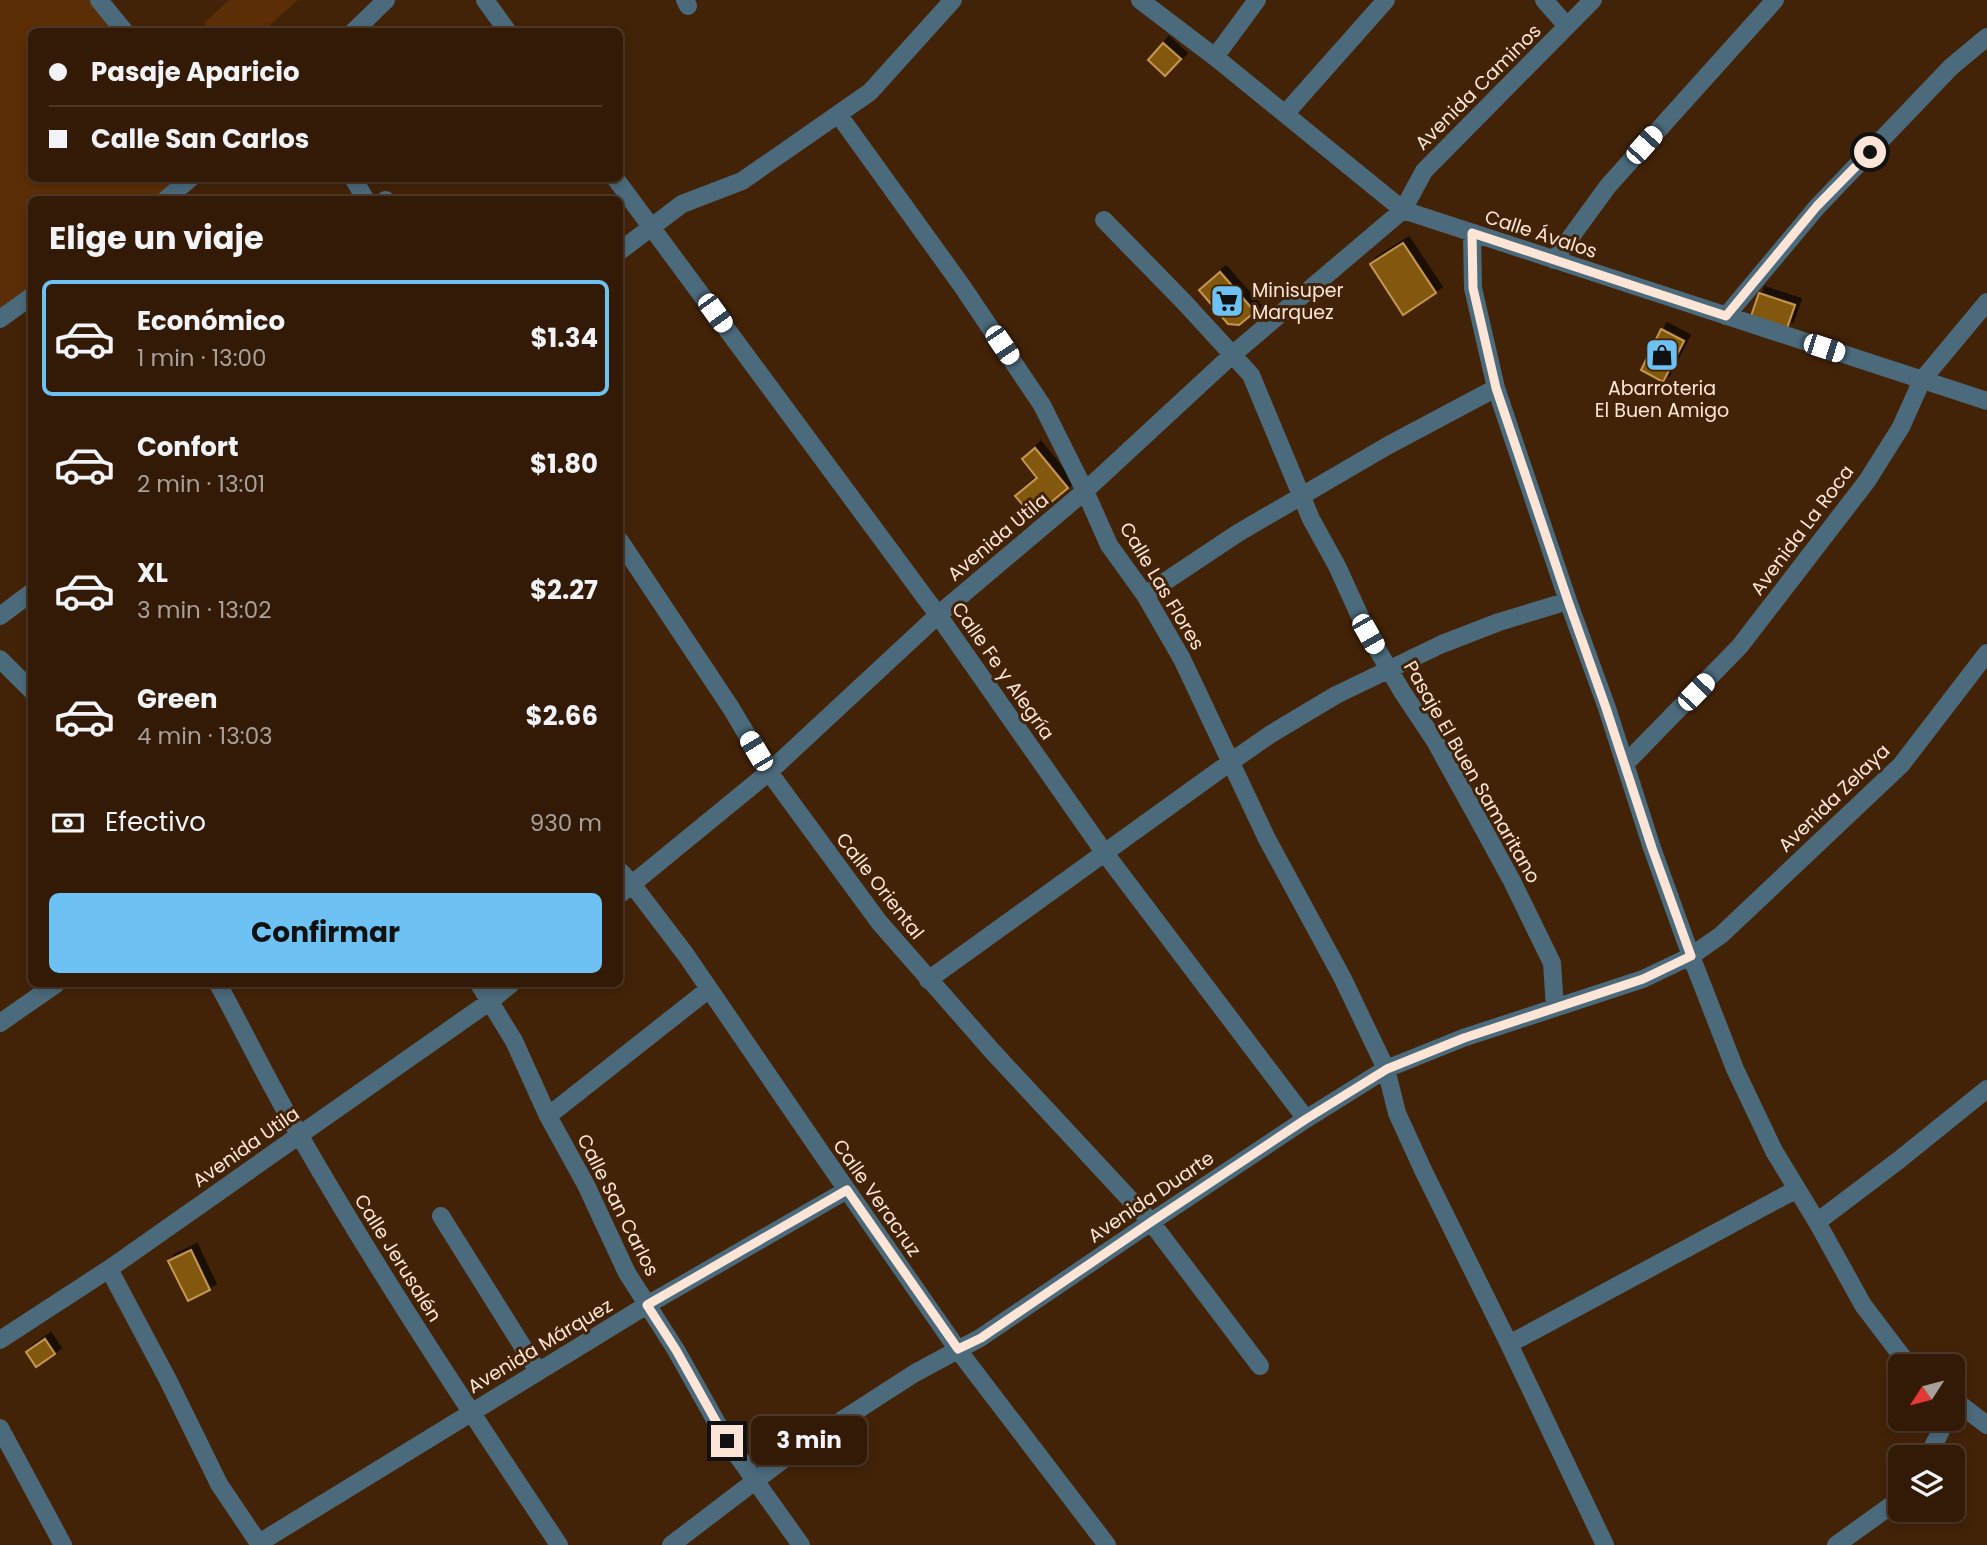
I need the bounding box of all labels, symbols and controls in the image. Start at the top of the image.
street label: Avenida Caminos [1409,18,1547,156]
text: Pasaje Aparicio [91,54,299,90]
text: Calle San Carlos [91,121,309,157]
car [1623,122,1666,168]
route start [1854,136,1886,168]
street label: Calle Ávalos [1481,203,1601,265]
text: Elige un viaje [49,215,264,260]
place label: Minisuper Marquez [1252,277,1344,326]
supermarket icon: Minisuper Marquez [1208,282,1246,320]
car [695,290,736,336]
text: Económico [137,303,285,339]
icon: car [53,307,116,370]
text: $1.34 [530,320,598,356]
car [982,322,1023,368]
car [1801,332,1848,364]
shop icon: Abarroteria El Buen Amigo [1643,336,1681,374]
text: 1 min · 13:00 [137,342,266,374]
place label: Abarroteria El Buen Amigo [1595,375,1729,424]
text: Confort [137,429,239,465]
icon: car [53,433,116,496]
text: $1.80 [530,446,598,482]
street label: Avenida La Roca [1744,459,1860,601]
text: 2 min · 13:01 [137,468,265,500]
street label: Avenida Utila [942,487,1054,587]
street label: Calle Las Flores [1113,517,1211,655]
text: XL [137,555,168,591]
icon: car [53,559,116,622]
text: $2.27 [530,572,598,608]
text: 3 min · 13:02 [137,594,271,626]
street label: Calle Fe y Alegría [945,597,1061,745]
car [1349,611,1388,657]
street label: Pasaje El Buen Samaritano [1397,656,1547,888]
car [1674,670,1719,714]
text: Green [137,681,218,717]
icon: car [53,685,116,748]
text: $2.66 [526,698,598,734]
text: 4 min · 13:03 [137,720,273,752]
car [737,728,776,774]
street label: Avenida Zelaya [1772,738,1896,858]
icon: cash [49,804,87,842]
text: Efectivo [105,804,206,840]
text: 930 m [530,807,602,839]
street label: Calle Oriental [830,827,930,945]
button: Confirmar [49,893,602,973]
street label: Avenida Utila [187,1100,305,1194]
street label: Calle San Carlos [570,1129,666,1281]
street label: Calle Veracruz [826,1134,928,1262]
street label: Avenida Duarte [1082,1145,1220,1249]
street label: Calle Jerusalén [348,1189,448,1327]
street label: Avenida Márquez [463,1292,617,1400]
north arrow [1888,1354,1965,1432]
map controls [1888,1354,1965,1522]
callout: 3 min [752,1416,867,1466]
text: 3 min [776,1424,842,1456]
route end [711,1425,743,1457]
button: layers [1888,1445,1965,1522]

